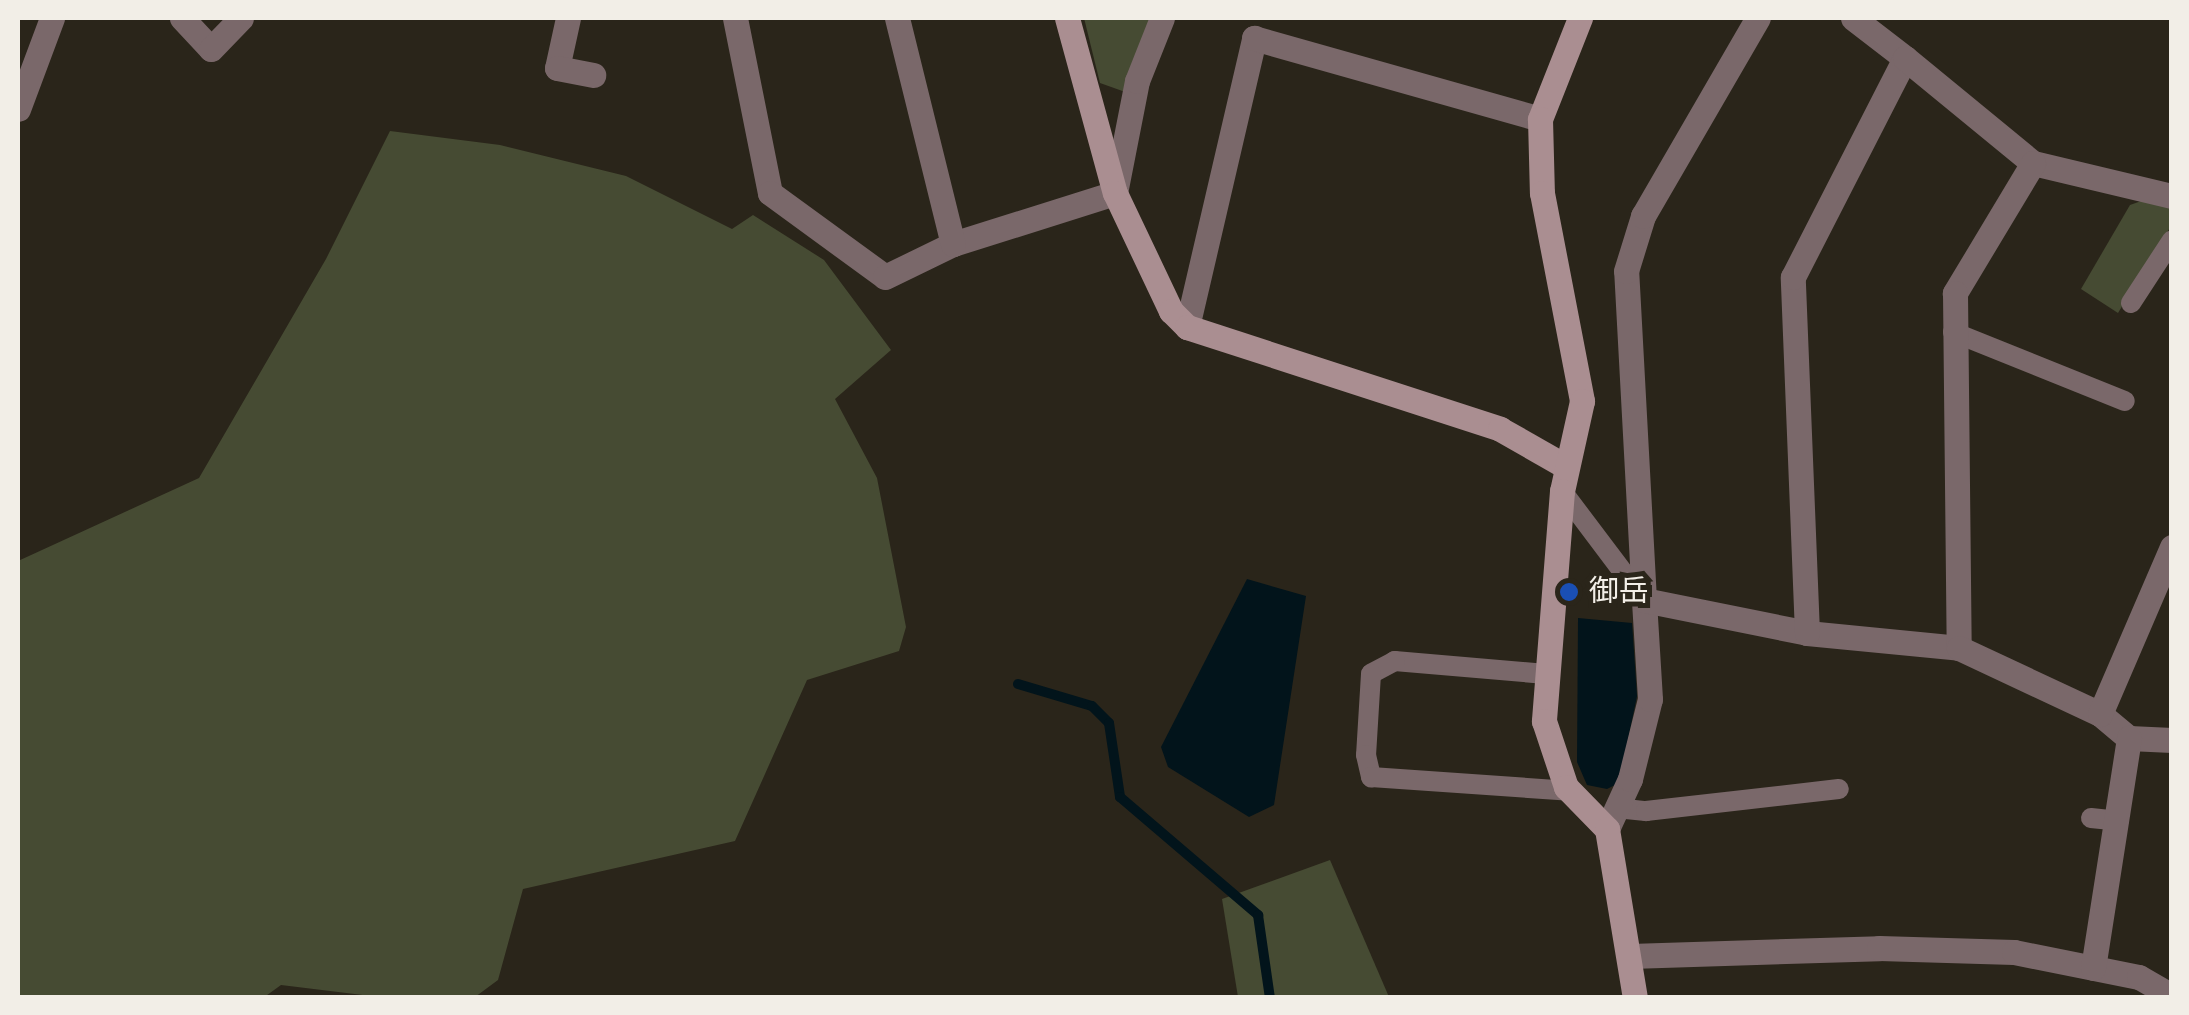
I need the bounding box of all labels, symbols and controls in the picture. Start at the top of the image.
place label: 御岳 [1589,574,1649,610]
marker: 御岳 [1558,581,1580,603]

